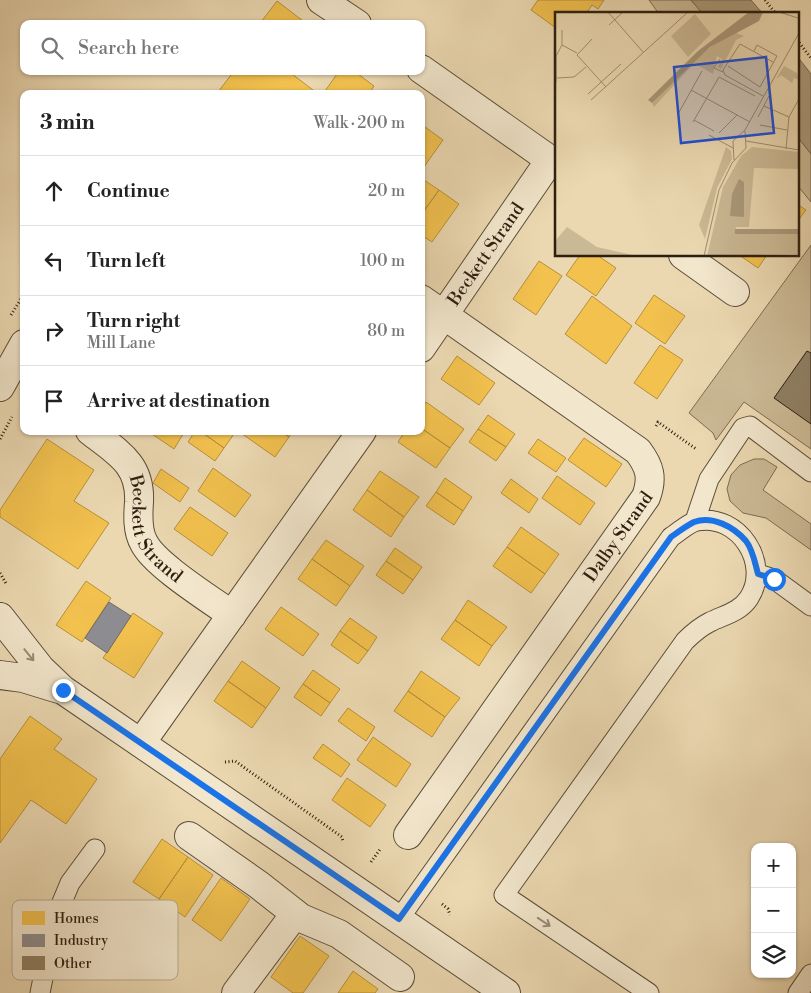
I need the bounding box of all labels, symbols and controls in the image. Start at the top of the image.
inset map [555,12,798,256]
search box [20,20,425,75]
icon: search [38,34,66,62]
text: Search here [78,36,179,60]
text: 3 min [40,110,95,136]
text: Walk · 200 m [313,113,405,133]
icon: ahead [40,177,68,205]
text: Continue [87,179,170,203]
text: 20 m [368,181,405,201]
street label: Beckett Strand [441,197,529,311]
icon: left [40,247,68,275]
text: Turn left [87,249,166,273]
text: 100 m [360,251,405,271]
text: Turn right [87,309,180,333]
icon: right [40,317,68,345]
text: 80 m [367,321,405,341]
text: Mill Lane [87,333,156,353]
icon: arrive [40,387,68,415]
text: Arrive at destination [87,389,270,413]
street label: Beckett Strand [124,471,188,588]
street label: Dalby Strand [578,486,658,586]
route start [763,568,786,591]
one-way arrow [24,648,35,661]
route end [52,679,75,702]
map controls [751,843,796,978]
button: + [751,843,796,888]
button: − [751,888,796,933]
legend [12,900,178,980]
text: Homes [54,910,99,928]
one-way arrow [537,917,551,927]
text: Industry [54,932,108,950]
button: layers [751,933,796,978]
text: Other [54,955,92,973]

